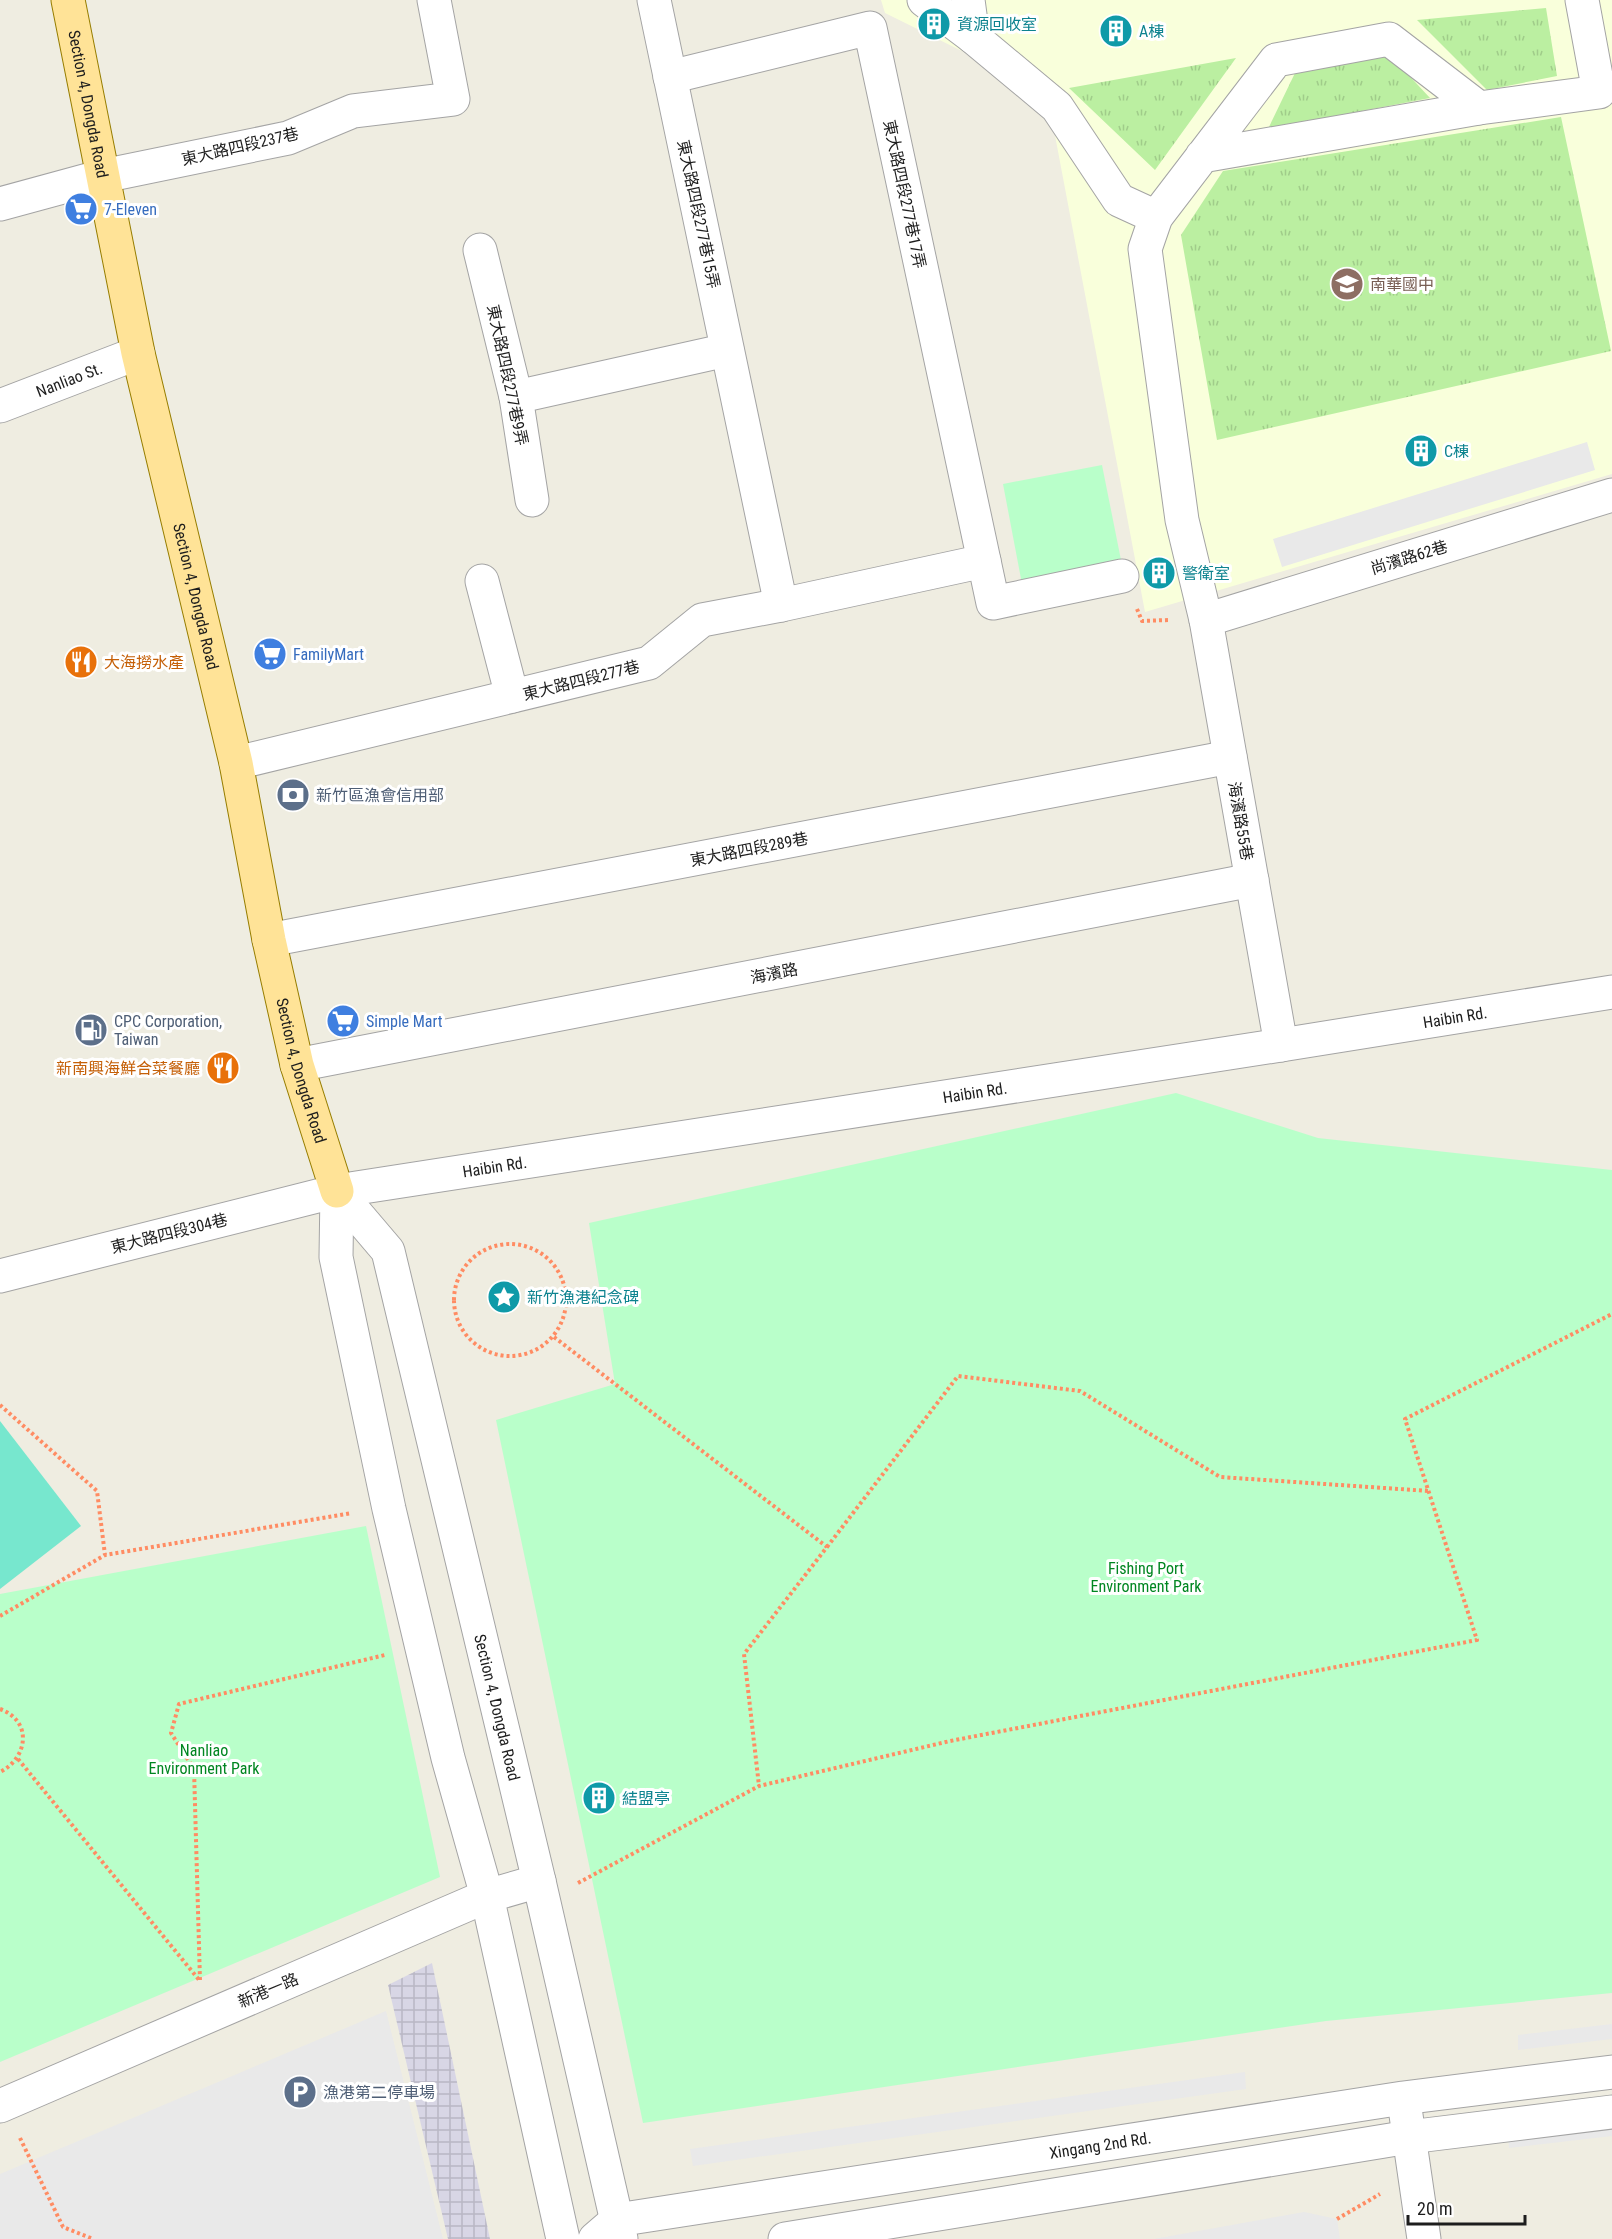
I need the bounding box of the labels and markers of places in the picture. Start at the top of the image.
building icon: 資源回收室 [916,6,952,42]
building icon: A棟 [1098,13,1134,49]
place label: 資源回收室 [957,15,1037,34]
place label: A棟 [1139,22,1164,41]
supermarket icon: 7-Eleven [63,191,99,227]
place label: 7-Eleven [104,200,157,219]
school or university icon: 南華國中 [1329,266,1365,302]
place label: 南華國中 [1370,275,1434,294]
building icon: C棟 [1403,433,1439,469]
place label: C棟 [1444,442,1469,461]
building icon: 警衛室 [1141,555,1177,591]
place label: 警衛室 [1182,564,1230,583]
supermarket icon: FamilyMart [252,636,288,672]
restaurant icon: 大海撈水產 [63,644,99,680]
place label: FamilyMart [293,645,364,664]
place label: 大海撈水產 [104,653,184,672]
bank icon: 新竹區漁會信用部 [275,777,311,813]
place label: 新竹區漁會信用部 [316,786,444,805]
supermarket icon: Simple Mart [325,1003,361,1039]
fuel station icon: CPC Corporation, Taiwan [73,1012,109,1048]
place label: CPC Corporation, Taiwan [114,1012,222,1049]
place label: Simple Mart [366,1012,443,1031]
restaurant icon: 新南興海鮮合菜餐廳 [205,1050,241,1086]
place label: 新南興海鮮合菜餐廳 [56,1059,200,1078]
place icon: 新竹漁港紀念碑 [486,1279,522,1315]
place label: 新竹漁港紀念碑 [527,1288,639,1307]
building icon: 結盟亭 [581,1780,617,1816]
place label: 結盟亭 [622,1789,670,1808]
parking icon: 漁港第二停車場 [282,2074,318,2110]
place label: 漁港第二停車場 [323,2083,435,2102]

